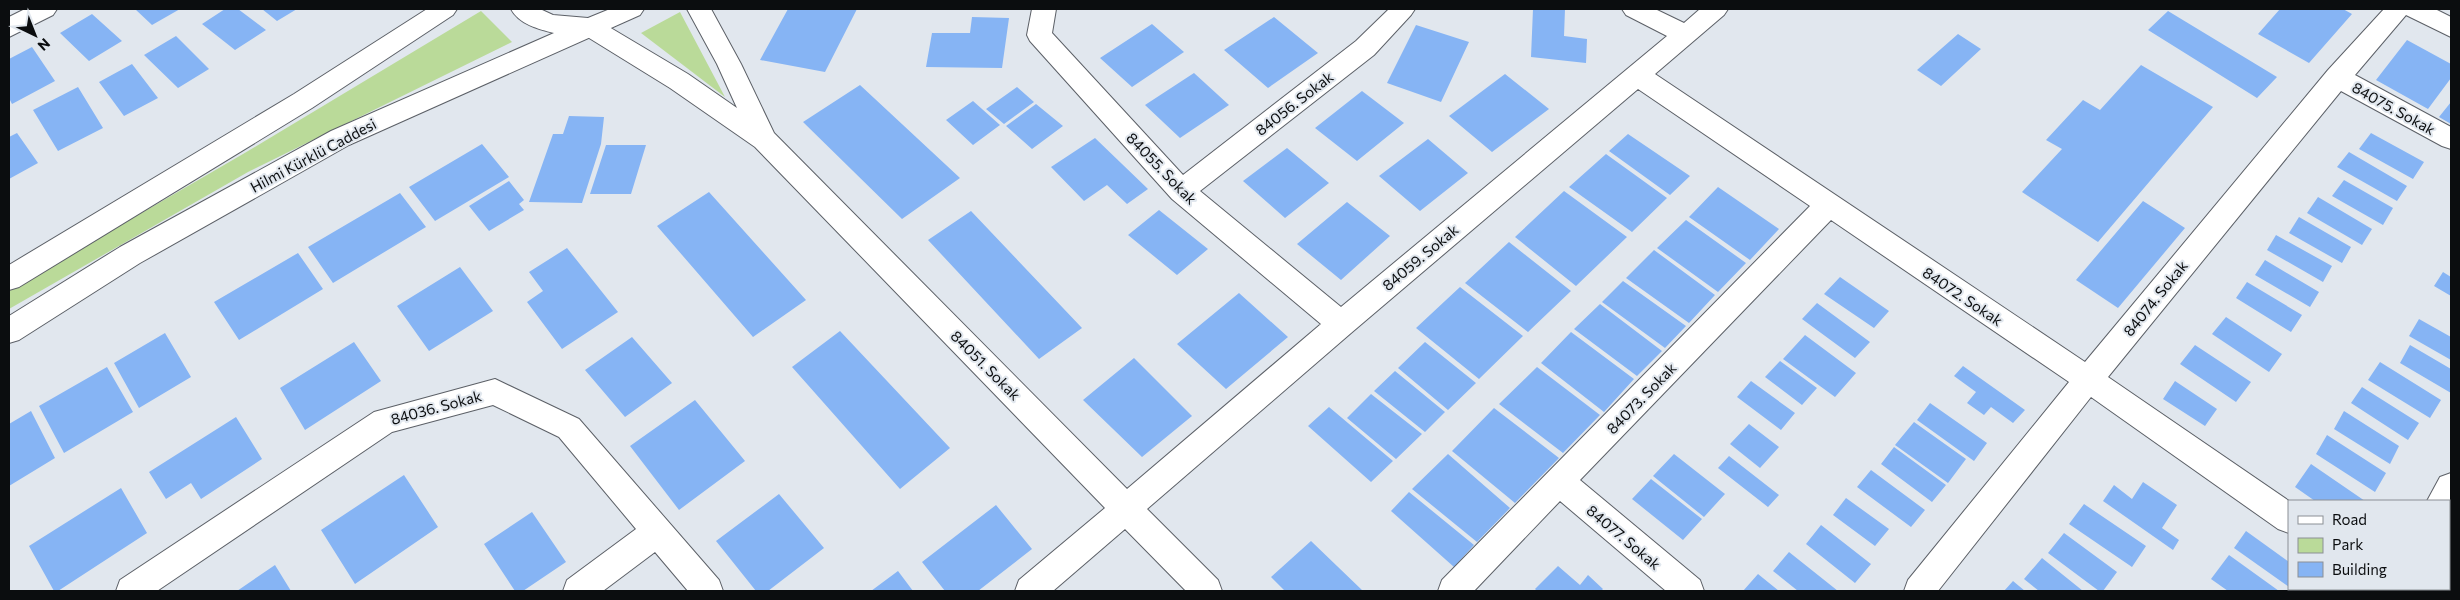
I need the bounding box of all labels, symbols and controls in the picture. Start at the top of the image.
north arrow [10,10,60,60]
text: N [35,35,54,55]
street label: 84056. Sokak [1252,67,1336,139]
street label: 84075. Sokak [2349,78,2439,138]
street label: Hilmi Kürklü Caddesi [247,114,379,196]
street label: 84055. Sokak [1123,128,1201,208]
street label: 84059. Sokak [1378,220,1462,294]
street label: 84074. Sokak [2119,257,2191,339]
street label: 84072. Sokak [1920,263,2006,329]
street label: 84051. Sokak [947,326,1025,404]
street label: 84073. Sokak [1602,359,1680,437]
street label: 84036. Sokak [388,386,484,428]
legend [2288,500,2450,590]
street label: 84077. Sokak [1583,501,1665,573]
text: Road [2332,510,2367,528]
text: Park [2332,535,2363,553]
text: Building [2332,560,2387,578]

